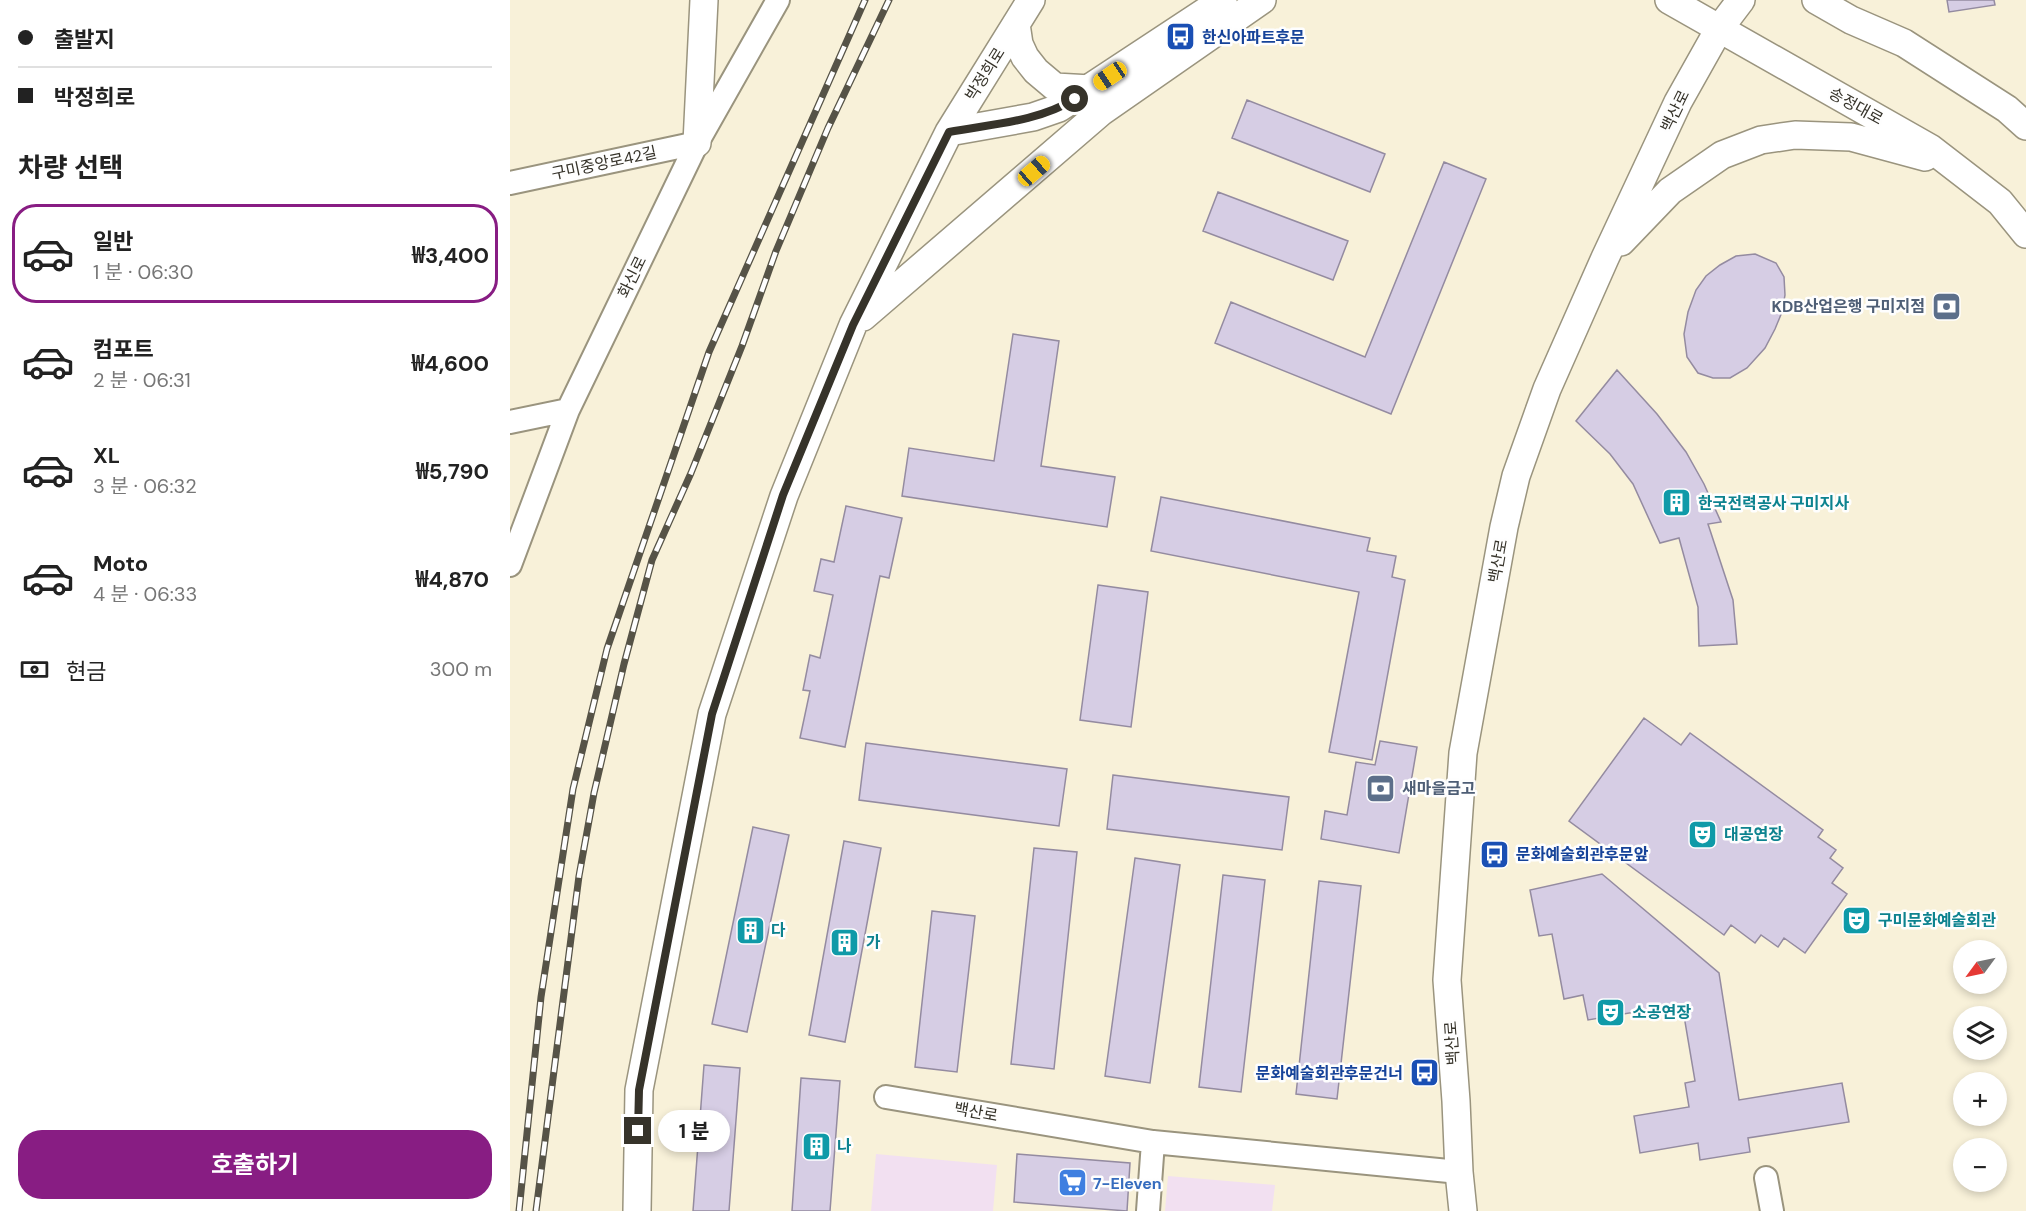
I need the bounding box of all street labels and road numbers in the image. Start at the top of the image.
street label: 박정희로 [960,43,1010,105]
street label: 송정대로 [1825,83,1887,130]
street label: 백산로 [1656,86,1694,135]
street label: 구미중앙로42길 [549,142,659,184]
street label: 화신로 [613,252,651,301]
street label: 백산로 [1484,537,1512,585]
street label: 백산로 [1440,1020,1464,1066]
street label: 백산로 [952,1098,1000,1126]

